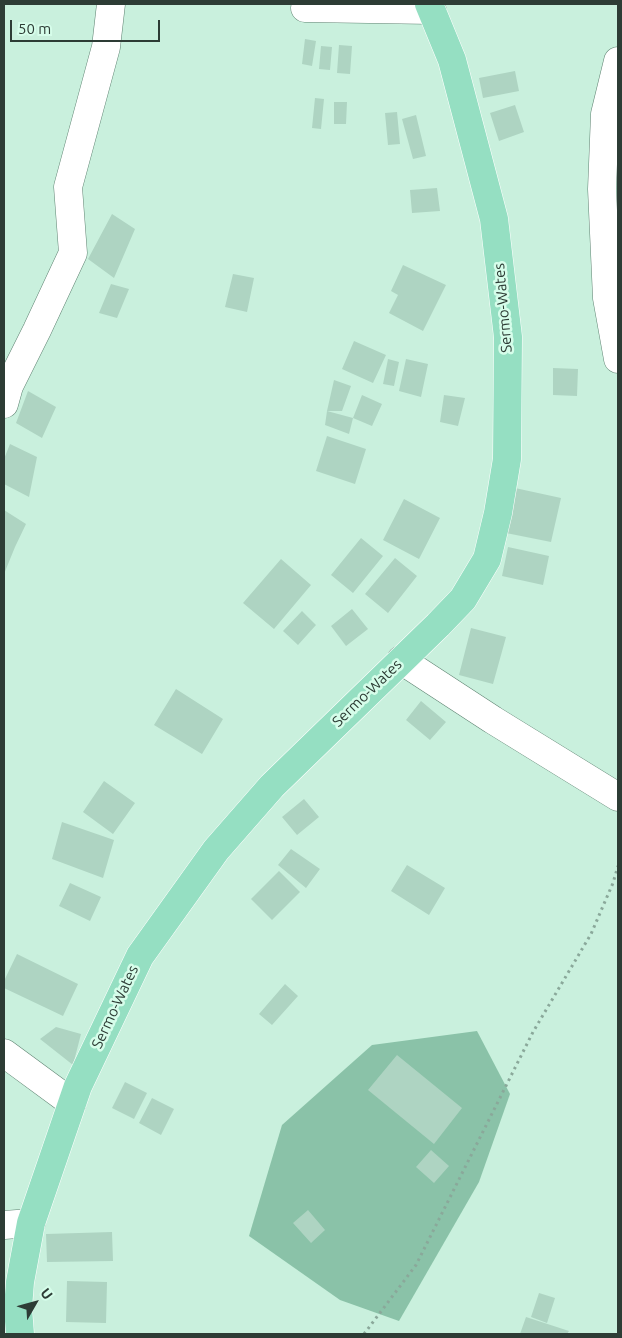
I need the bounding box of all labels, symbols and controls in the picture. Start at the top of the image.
scale bar [12,10,162,42]
text: 50 m [18,20,51,37]
street label: Sermo-Wates [490,262,516,354]
street label: Sermo-Wates [328,655,406,731]
street label: Sermo-Wates [88,962,142,1052]
north arrow [10,1278,60,1328]
text: U [37,1285,56,1303]

